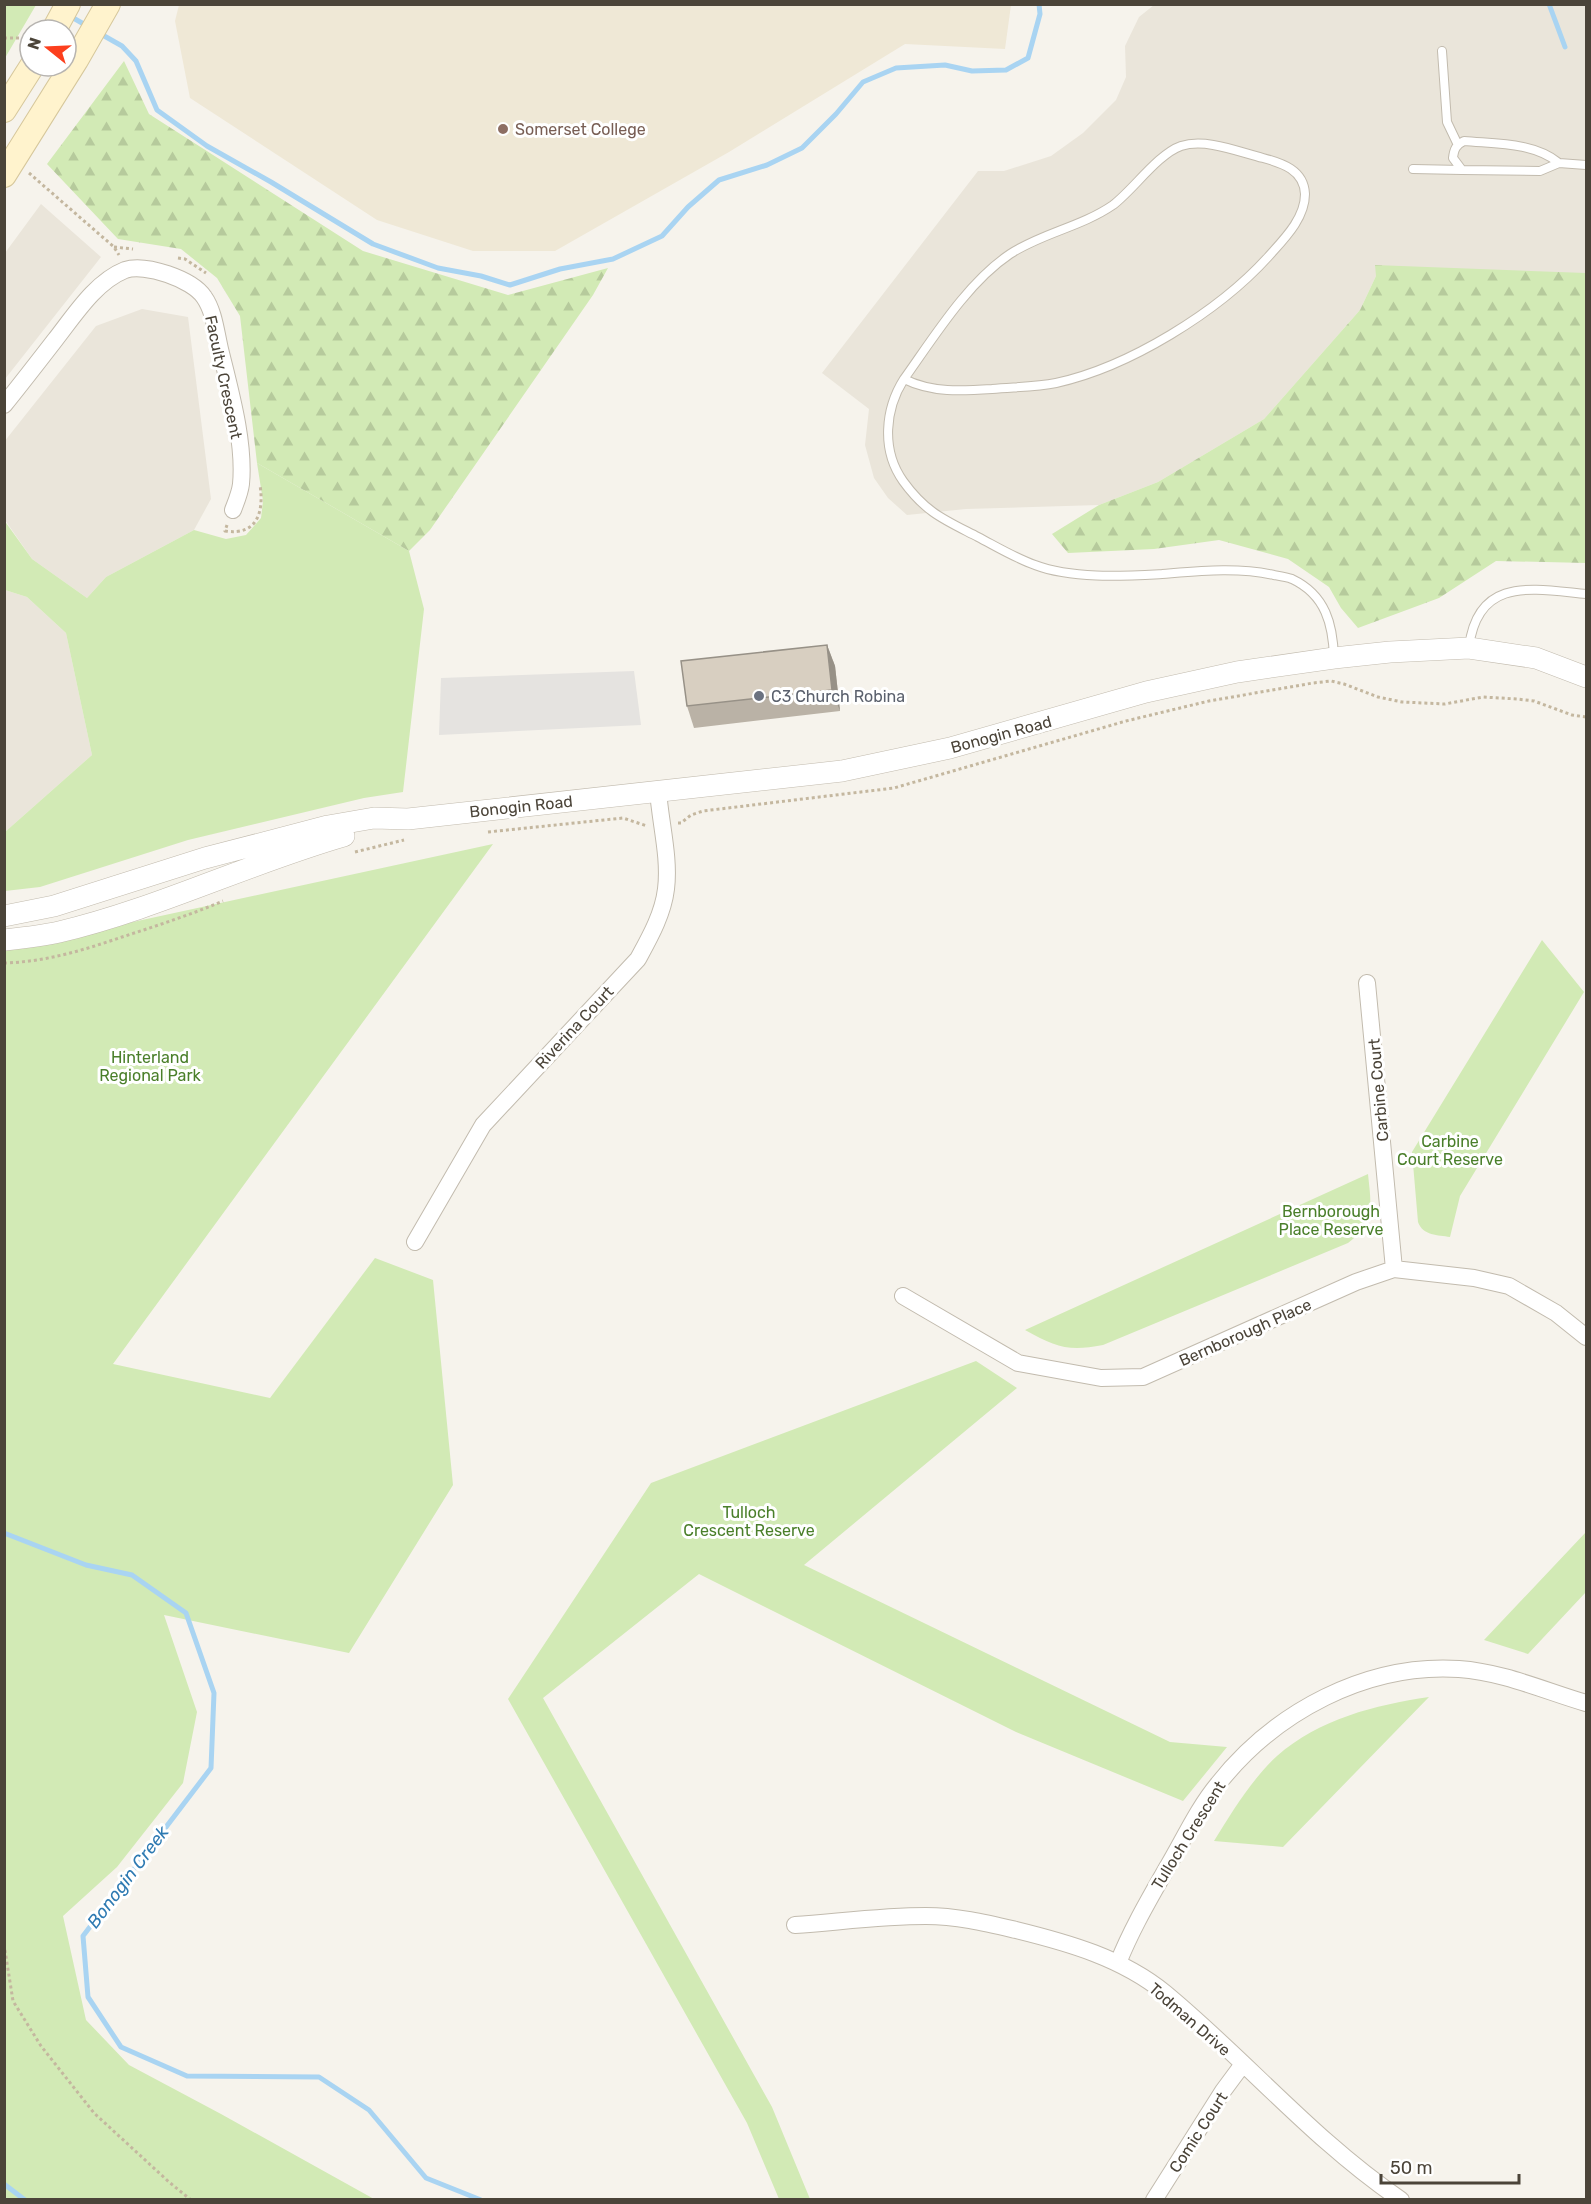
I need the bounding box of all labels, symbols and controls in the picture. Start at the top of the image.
north arrow [18,18,78,78]
text: N [23,35,45,52]
place label: Somerset College [515,120,646,139]
marker: Somerset College [496,122,510,136]
street label: Faculty Crescent [201,314,246,441]
place label: C3 Church Robina [771,687,905,706]
marker: C3 Church Robina [752,689,766,703]
street label: Bonogin Road [949,712,1054,757]
street label: Bonogin Road [468,792,574,821]
street label: Riverina Court [531,982,617,1073]
street label: Carbine Court [1365,1038,1392,1142]
park label: Hinterland Regional Park [99,1048,202,1085]
park label: Carbine Court Reserve [1397,1132,1503,1169]
park label: Bernborough Place Reserve [1279,1202,1383,1239]
street label: Bernborough Place [1176,1295,1314,1370]
park label: Tulloch Crescent Reserve [683,1503,815,1540]
street label: Tulloch Crescent [1147,1777,1229,1893]
water label: Bonogin Creek [82,1821,174,1932]
street label: Todman Drive [1145,1979,1234,2060]
street label: Comic Court [1165,2088,1232,2176]
scale bar [1381,2147,1519,2185]
text: 50 m [1390,2157,1433,2179]

